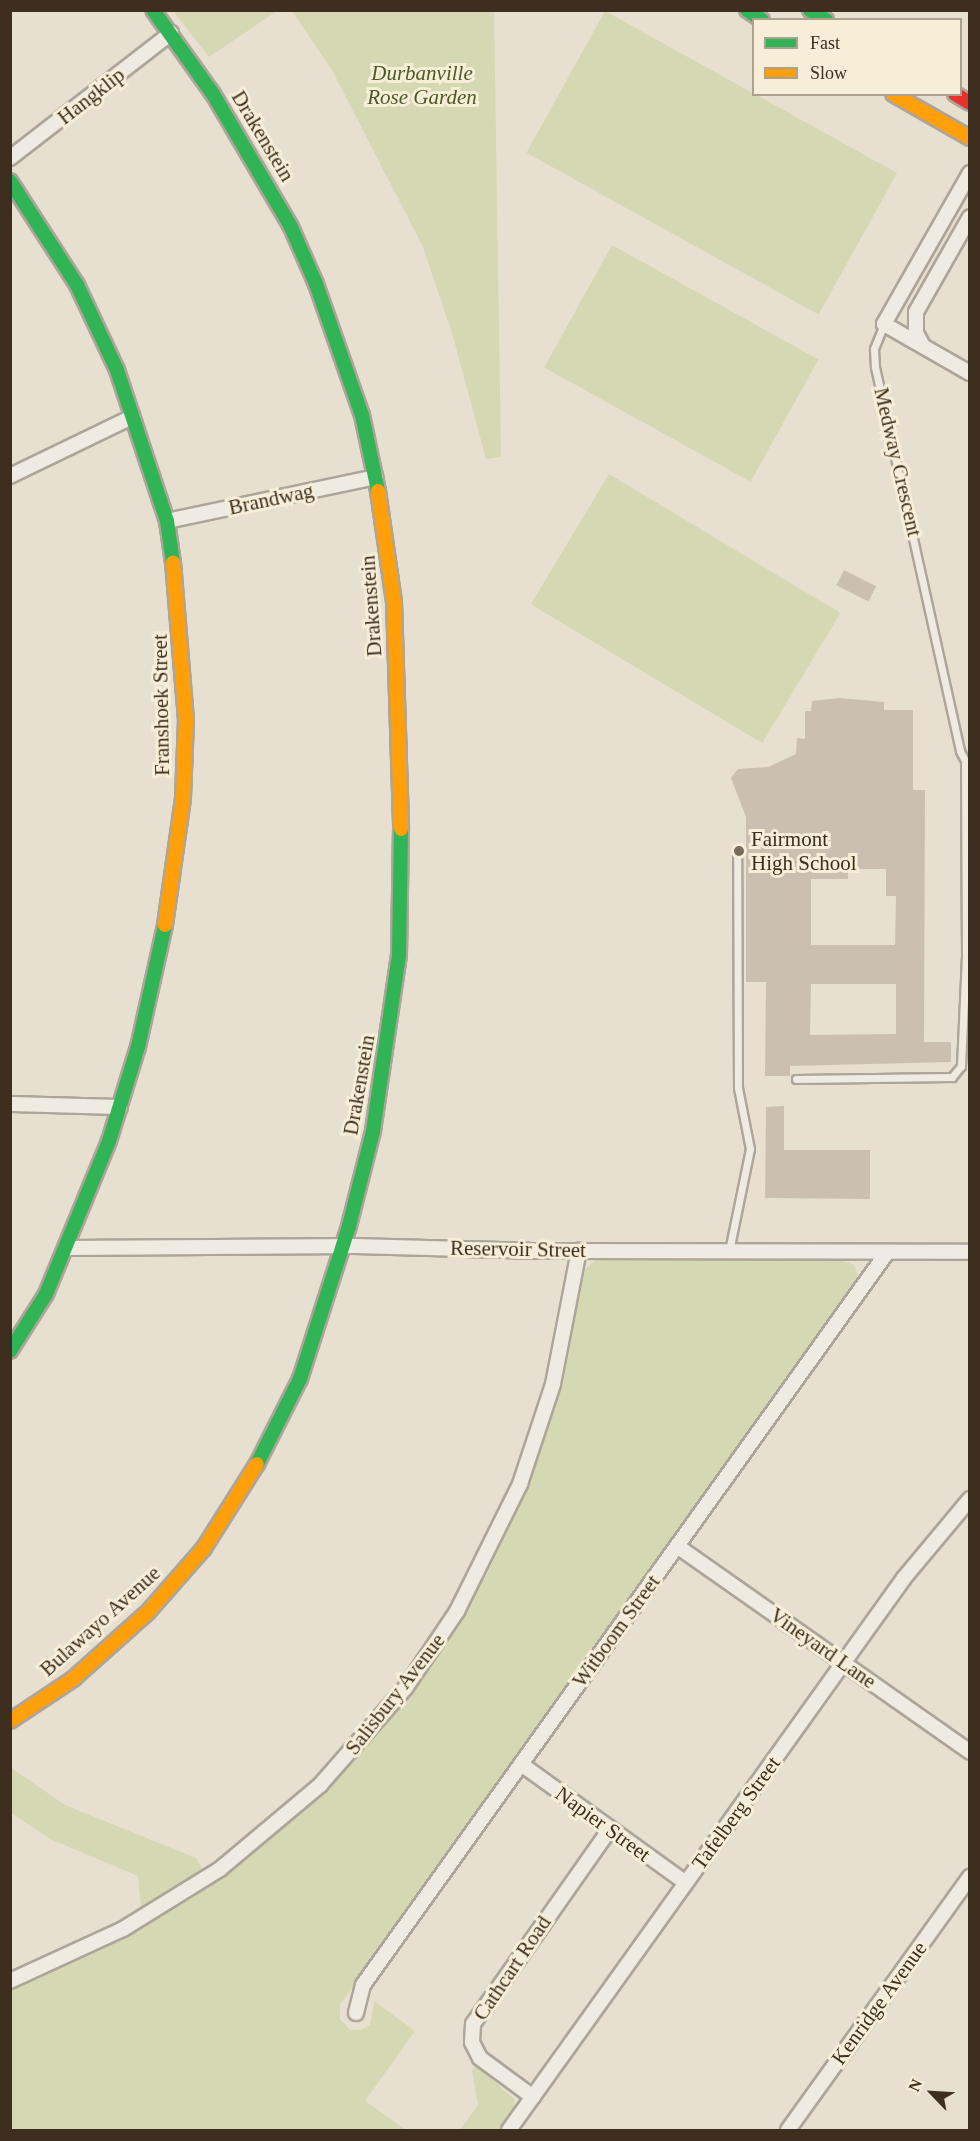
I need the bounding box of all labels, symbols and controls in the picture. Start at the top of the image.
legend [752,18,962,96]
text: Fast [810,33,840,53]
park label: Durbanville Rose Garden [367,60,477,110]
street label: Hangklip [52,62,130,130]
text: Slow [810,63,847,83]
street label: Drakenstein [226,86,300,186]
street label: Medway Crescent [869,385,927,539]
street label: Brandwag [226,478,316,520]
street label: Drakenstein [355,555,387,657]
street label: Franshoek Street [147,634,175,776]
place label: Fairmont High School [751,826,857,876]
marker: Fairmont High School [732,844,746,858]
street label: Drakenstein [338,1033,380,1137]
street label: Reservoir Street [450,1235,586,1263]
street label: Bulawayo Avenue [34,1560,166,1682]
street label: Witboom Street [567,1570,665,1692]
street label: Vineyard Lane [765,1602,881,1694]
street label: Salisbury Avenue [339,1628,451,1760]
street label: Tafelberg Street [686,1751,786,1875]
street label: Napier Street [551,1781,655,1867]
street label: Cathcart Road [468,1911,556,2025]
street label: Kenridge Avenue [826,1936,932,2070]
north arrow [902,2063,962,2123]
text: N [905,2076,925,2094]

